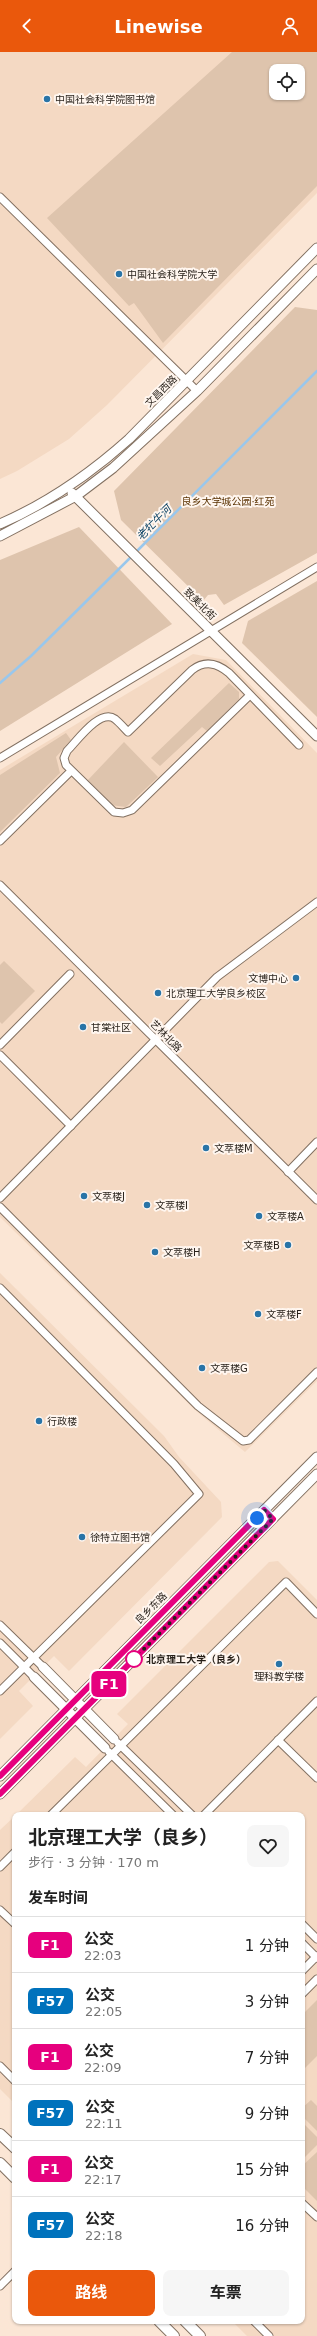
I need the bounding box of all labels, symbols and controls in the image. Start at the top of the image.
icon: back [16,15,38,37]
icon: person [279,15,301,37]
text: Linewise [114,16,203,37]
map controls [269,64,305,100]
button: locate [269,64,305,100]
marker: 中国社会科学院图书馆 [42,94,52,104]
place label: 中国社会科学院图书馆 [55,94,155,105]
marker: 中国社会科学院大学 [114,269,124,279]
place label: 中国社会科学院大学 [127,269,217,280]
street label: 文昌西路 [143,373,179,409]
park label: 良乡大学城公园·红苑 [181,496,275,507]
water label: 老牤牛河 [134,501,176,543]
street label: 致美北街 [182,586,218,622]
place label: 文博中心 [248,973,288,984]
marker: 文博中心 [291,973,301,983]
marker: 北京理工大学良乡校区 [153,988,163,998]
place label: 北京理工大学良乡校区 [166,988,266,999]
street label: 艺林北路 [148,1018,184,1054]
marker: 甘棠社区 [78,1022,88,1032]
place label: 甘棠社区 [91,1022,131,1033]
marker: 文萃楼M [201,1143,211,1153]
place label: 文萃楼M [214,1143,253,1154]
marker: 文萃楼J [79,1191,89,1201]
place label: 文萃楼J [92,1191,125,1202]
marker: 文萃楼I [142,1200,152,1210]
place label: 文萃楼I [155,1200,188,1211]
marker: 文萃楼A [254,1211,264,1221]
place label: 文萃楼A [267,1211,304,1222]
place label: 文萃楼B [243,1240,280,1251]
marker: 文萃楼B [283,1240,293,1250]
marker: 文萃楼H [150,1247,160,1257]
place label: 文萃楼H [163,1247,201,1258]
marker: 文萃楼F [253,1309,263,1319]
place label: 文萃楼F [266,1309,302,1320]
marker: 文萃楼G [197,1363,207,1373]
place label: 文萃楼G [210,1363,248,1374]
marker: 行政楼 [34,1416,44,1426]
place label: 行政楼 [47,1416,77,1427]
your location [247,1508,267,1528]
marker: 徐特立图书馆 [77,1532,87,1542]
place label: 徐特立图书馆 [90,1532,150,1543]
street label: 良乡东路 [133,1590,169,1626]
marker: 北京理工大学（良乡） [125,1650,143,1668]
place label: 北京理工大学（良乡） [146,1654,246,1665]
marker: 理科教学楼 [274,1659,284,1669]
line badge: F1 [91,1671,127,1697]
place label: 理科教学楼 [254,1671,304,1682]
text: F1 [99,1676,119,1692]
button: heart [247,1825,289,1867]
text: 北京理工大学（良乡） [28,1826,218,1848]
text: 步行 · 3 分钟 · 170 m [28,1855,159,1870]
text: 发车时间 [28,1889,88,1907]
text: 公交 [84,1930,114,1948]
text: F1 [40,1937,60,1953]
text: 1 分钟 [245,1937,289,1955]
text: 22:03 [84,1948,121,1963]
text: 公交 [85,1986,115,2004]
text: F57 [36,1993,65,2009]
text: 3 分钟 [245,1993,289,2011]
text: 22:05 [85,2004,123,2019]
text: 公交 [84,2042,114,2060]
text: F1 [40,2049,60,2065]
text: 7 分钟 [245,2049,289,2067]
text: 22:09 [84,2060,121,2075]
text: 公交 [85,2098,115,2116]
text: F57 [36,2105,65,2121]
text: 9 分钟 [245,2105,289,2123]
text: 22:11 [85,2116,123,2131]
text: 公交 [84,2154,114,2172]
text: F1 [40,2161,60,2177]
text: 15 分钟 [235,2161,289,2179]
text: 22:17 [84,2172,121,2187]
text: 公交 [85,2210,115,2228]
text: F57 [36,2217,65,2233]
text: 16 分钟 [235,2217,289,2235]
text: 22:18 [85,2228,123,2243]
button: 路线 [28,2270,155,2316]
button: 车票 [163,2270,289,2316]

